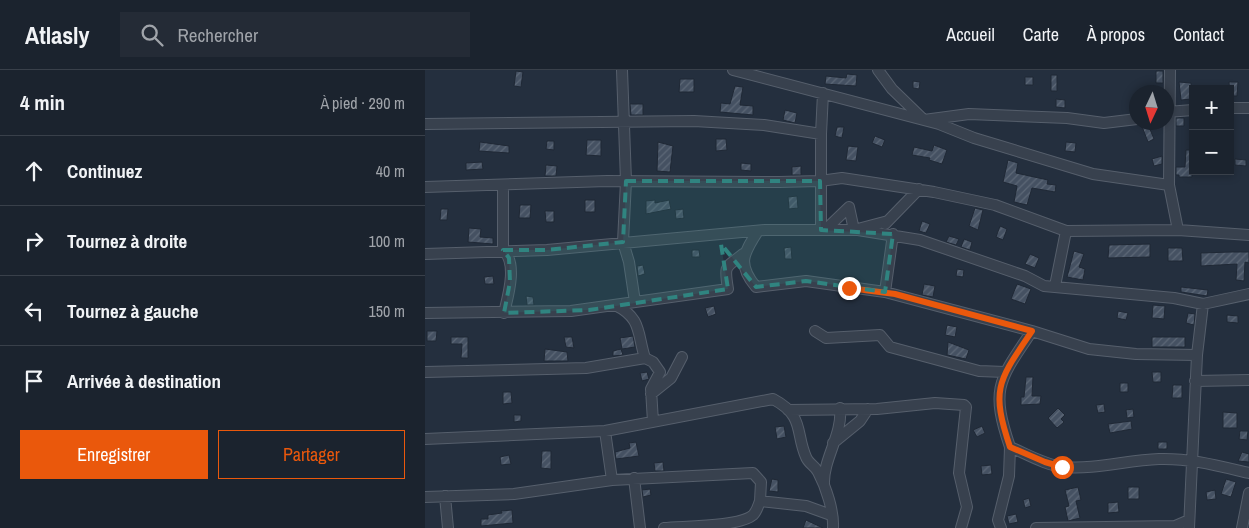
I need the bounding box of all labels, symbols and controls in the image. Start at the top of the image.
search box [120,12,470,57]
text: Atlasly [25,19,90,51]
icon: search [138,21,166,49]
text: Rechercher [178,22,258,48]
text: Accueil [946,22,995,47]
text: Carte [1023,22,1059,47]
text: À propos [1087,22,1145,47]
text: Contact [1173,22,1224,47]
north arrow [1129,85,1174,130]
map controls [1189,85,1234,175]
button: + [1189,85,1234,130]
text: 4 min [20,88,65,117]
text: À pied · 290 m [320,92,405,114]
button: − [1189,130,1234,175]
icon: ahead [20,157,48,185]
text: Continuez [67,158,142,184]
text: 40 m [376,160,405,182]
icon: right [20,227,48,255]
text: Tournez à droite [67,228,187,254]
text: 100 m [369,230,405,252]
route end [838,277,861,300]
icon: left [20,297,48,325]
text: Tournez à gauche [67,298,198,324]
text: 150 m [369,300,405,322]
icon: arrive [20,367,48,395]
text: Arrivée à destination [67,368,221,394]
button: Enregistrer [20,430,208,479]
button: Partager [218,430,405,479]
route start [1051,456,1074,479]

